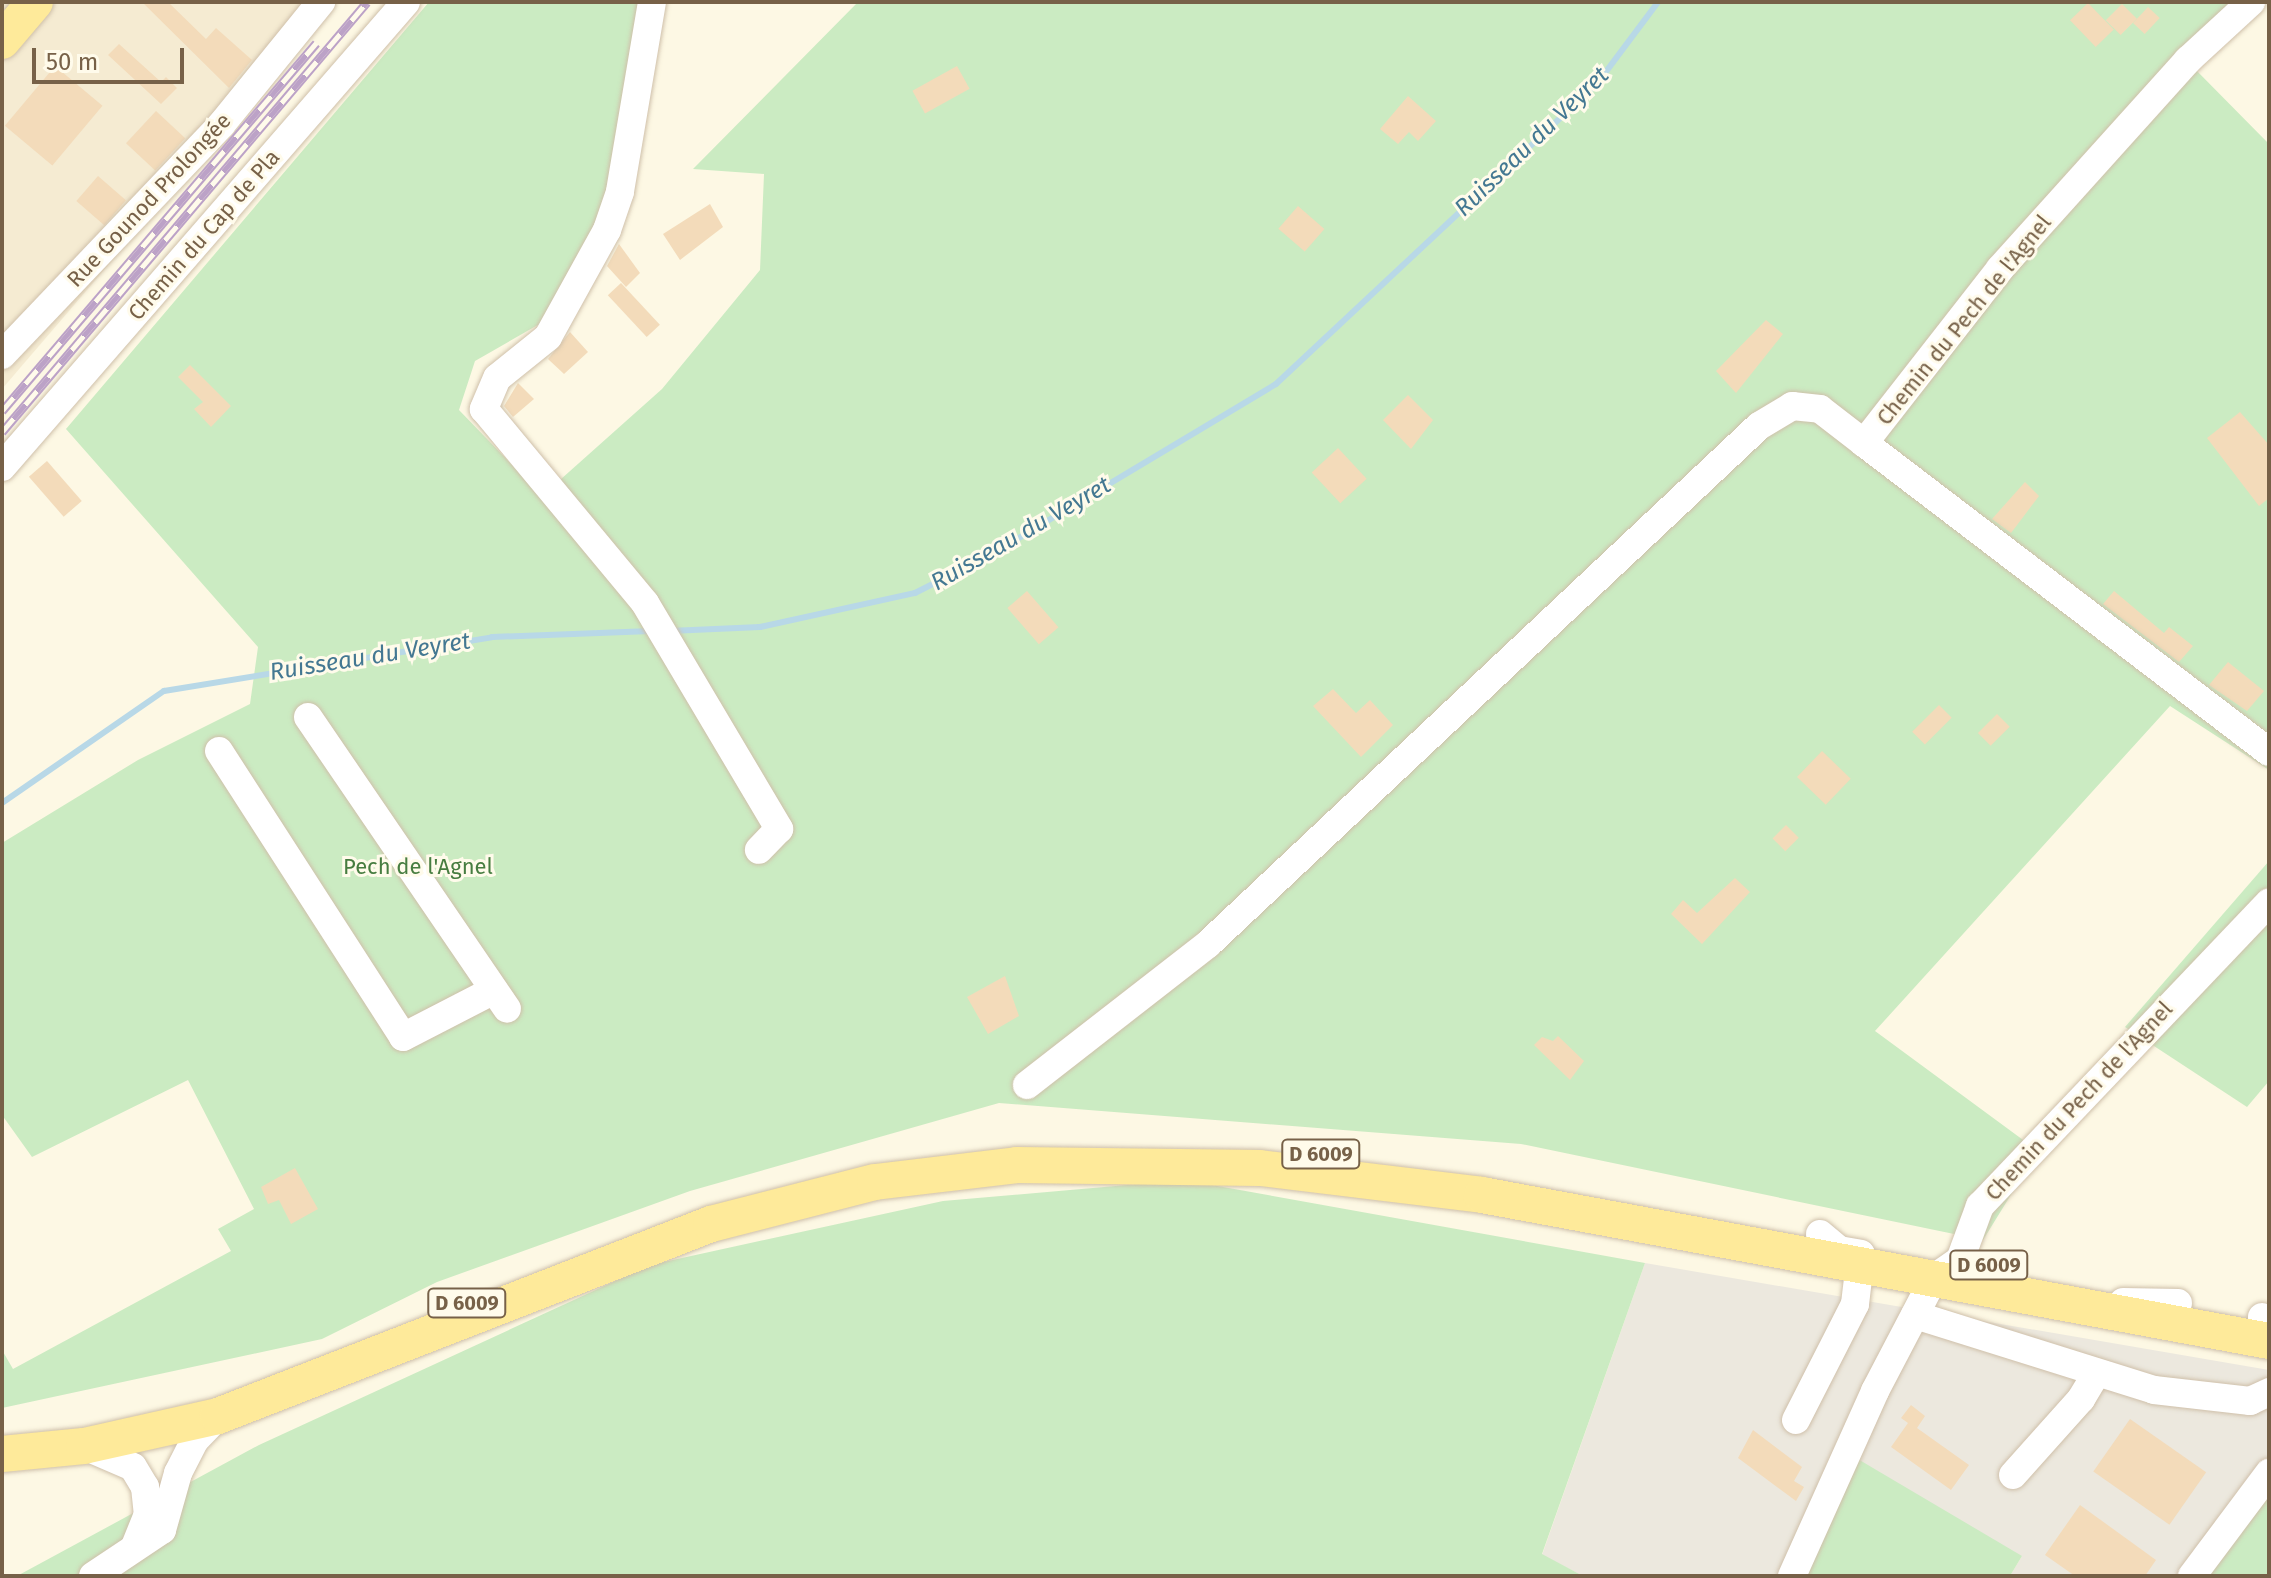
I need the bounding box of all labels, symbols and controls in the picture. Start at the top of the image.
scale bar [36,32,188,82]
text: 50 m [46,48,98,76]
water label: Ruisseau du Veyret [1449,61,1615,223]
street label: Rue Gounod Prolongée [61,107,237,293]
street label: Chemin du Cap de Pla [123,144,285,326]
street label: Chemin du Pech de l'Agnel [1871,210,2057,430]
water label: Ruisseau du Veyret [926,471,1116,597]
water label: Ruisseau du Veyret [268,627,472,687]
park label: Pech de l'Agnel [343,854,493,880]
street label: Chemin du Pech de l'Agnel [1980,996,2178,1206]
road number: D 6009 [1281,1138,1361,1170]
road number: D 6009 [1949,1249,2029,1281]
road number: D 6009 [427,1287,507,1319]

